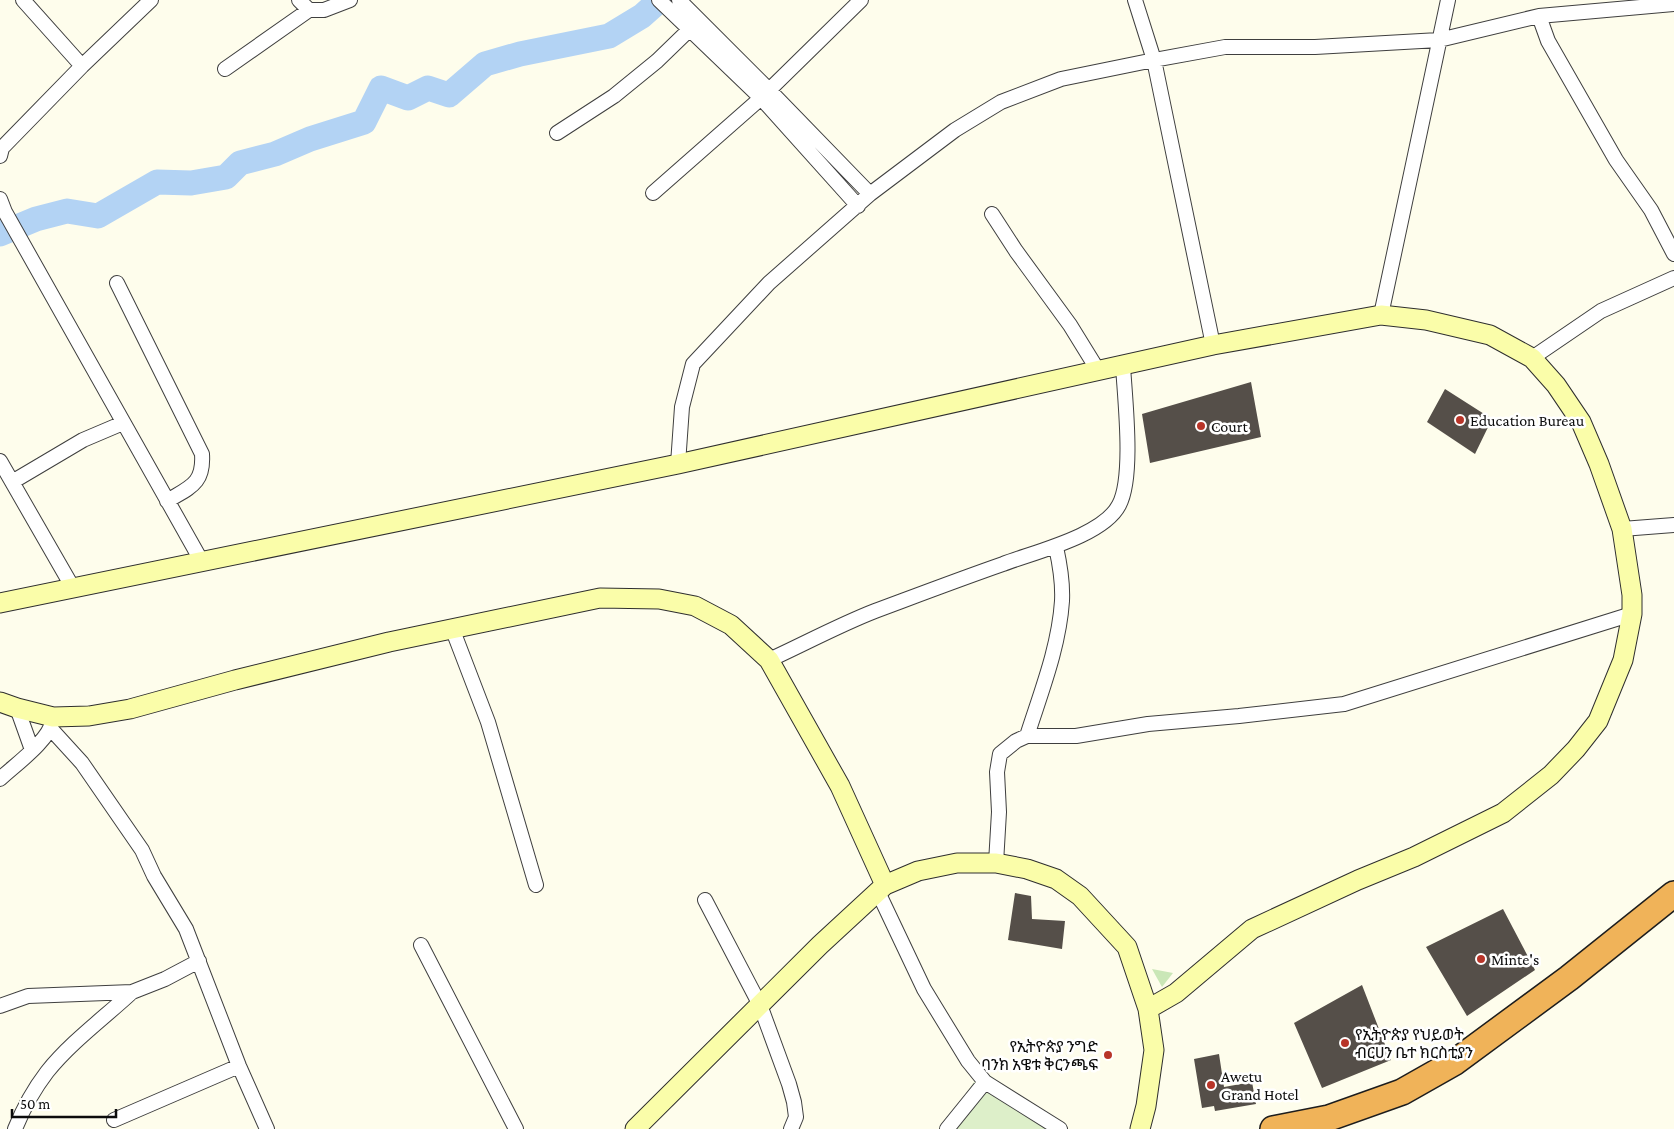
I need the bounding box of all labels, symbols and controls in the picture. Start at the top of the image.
place label: Education Bureau [1470,412,1585,429]
marker: Education Bureau [1454,414,1466,426]
place label: Court [1211,418,1248,435]
marker: Court [1195,420,1207,432]
place label: Minte's [1491,951,1539,968]
marker: Minte's [1475,953,1487,965]
place label: የኢትዮጵያ የህይወት ብርሀን ቤተ ክርስቲያን [1355,1026,1473,1061]
marker: የኢትዮጵያ የህይወት ብርሀን ቤተ ክርስቲያን [1339,1037,1351,1049]
place label: የኢትዮጵያ ንግድ ባንክ አዌቱ ቅርንጫፍ [981,1038,1099,1073]
marker: የኢትዮጵያ ንግድ ባንክ አዌቱ ቅርንጫፍ [1102,1049,1114,1061]
place label: Awetu Grand Hotel [1221,1068,1299,1103]
marker: Awetu Grand Hotel [1205,1079,1217,1091]
scale bar [12,1086,116,1118]
text: 50 m [20,1096,50,1112]

